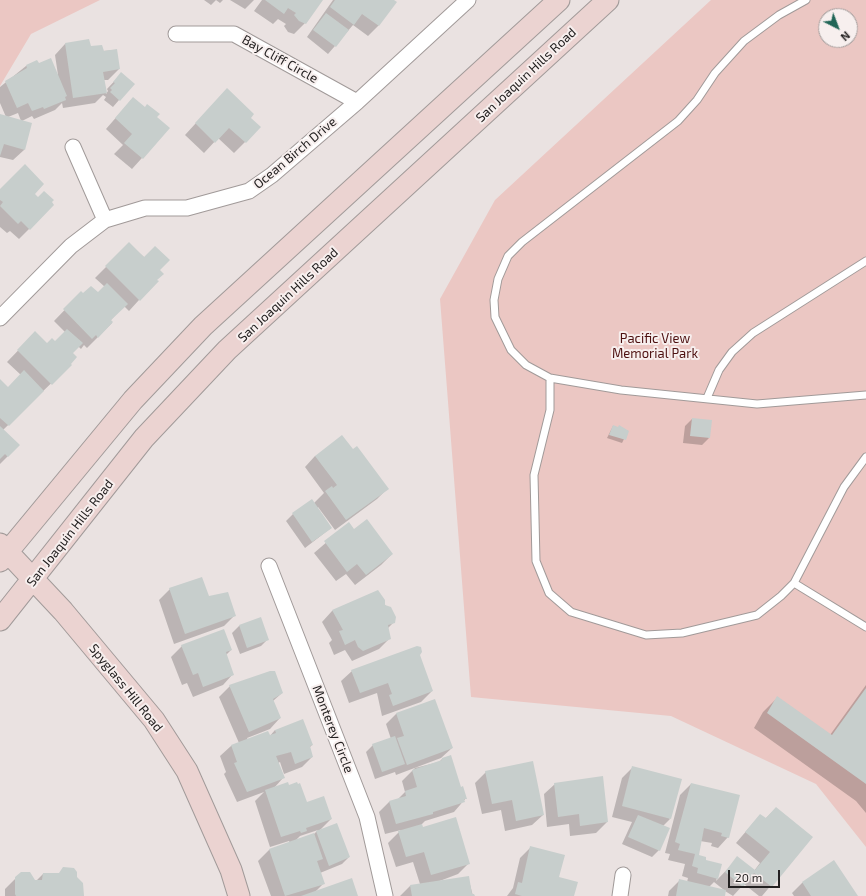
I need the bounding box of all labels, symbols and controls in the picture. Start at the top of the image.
north arrow [818,8,858,48]
street label: San Joaquin Hills Road [473,24,579,126]
text: N [838,29,853,44]
street label: Bay Cliff Circle [239,32,321,86]
street label: Ocean Birch Drive [250,114,340,192]
street label: San Joaquin Hills Road [235,244,341,346]
park label: Pacific View Memorial Park [612,331,698,362]
street label: San Joaquin Hills Road [23,476,117,590]
street label: Spyglass Hill Road [86,641,166,735]
street label: Monterey Circle [309,683,357,775]
scale bar [730,862,782,888]
text: 20 m [735,870,762,884]

